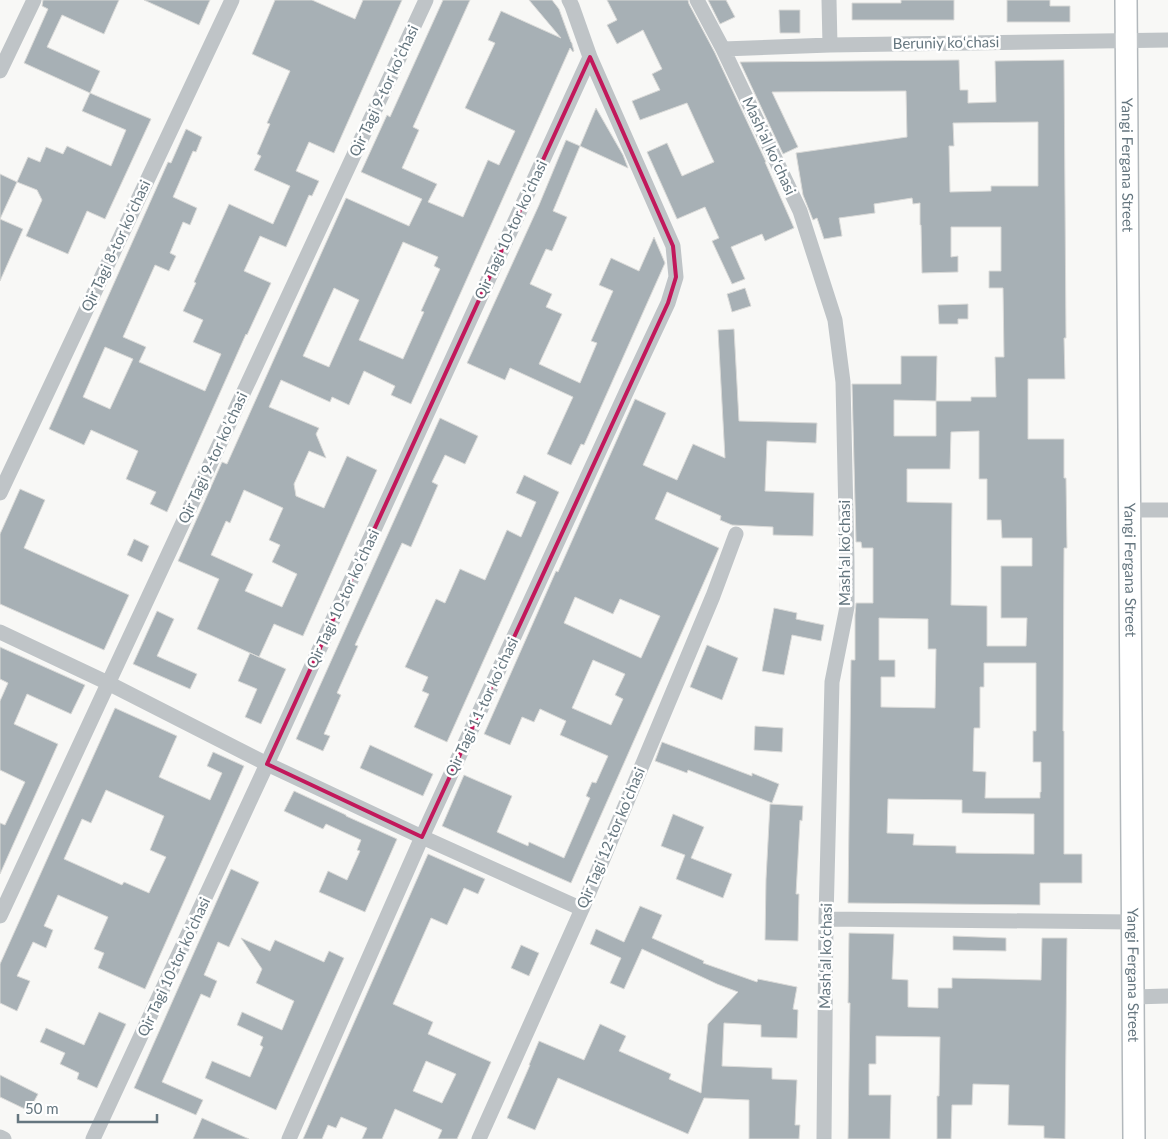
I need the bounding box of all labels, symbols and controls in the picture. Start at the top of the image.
street label: Qir Tagi 9-tor koʼchasi [345,22,421,159]
street label: Beruniy koʻchasi [893,32,999,52]
street label: Mashʻal koʻchasi [739,94,800,197]
street label: Yangi Fergana Street [1119,98,1138,233]
street label: Qir Tagi 10-tor koʼchasi [470,157,550,302]
street label: Qir Tagi 8-tor koʼchasi [77,177,153,314]
street label: Qir Tagi 9-tor koʼchasi [174,389,250,526]
street label: Mashʻal koʻchasi [835,500,853,606]
street label: Yangi Fergana Street [1122,503,1140,638]
street label: Qir Tagi 10-tor koʼchasi [302,526,382,671]
street label: Qir Tagi 11-tor koʼchasi [441,634,521,779]
street label: Qir Tagi 12-tor koʼchasi [572,764,648,911]
street label: Qir Tagi 10-tor koʼchasi [133,894,213,1039]
street label: Mashʻal koʻchasi [815,903,835,1009]
street label: Yangi Fergana Street [1124,908,1143,1043]
scale bar [18,1092,156,1124]
text: 50 m [25,1099,59,1117]

